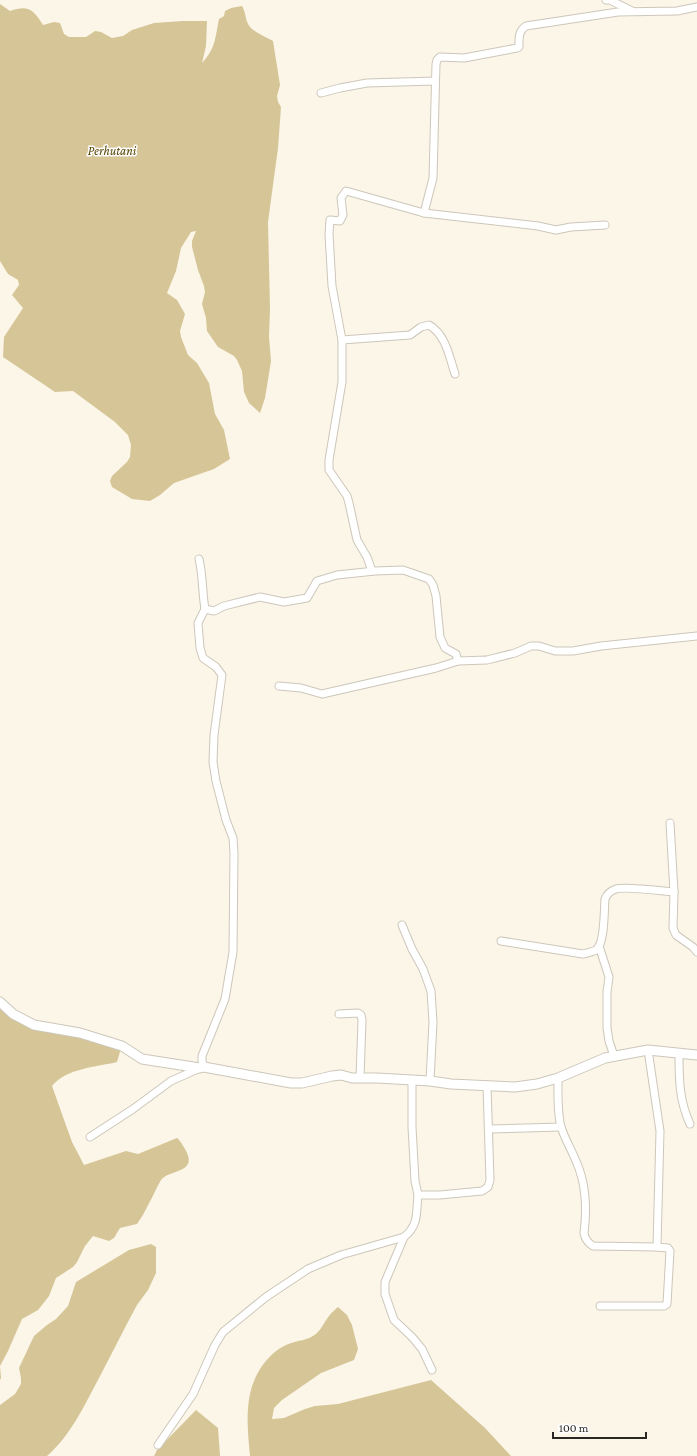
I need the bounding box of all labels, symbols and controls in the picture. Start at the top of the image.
park label: Perhutani [88,143,137,158]
scale bar [553,1414,646,1440]
text: 100 m [559,1421,589,1435]

